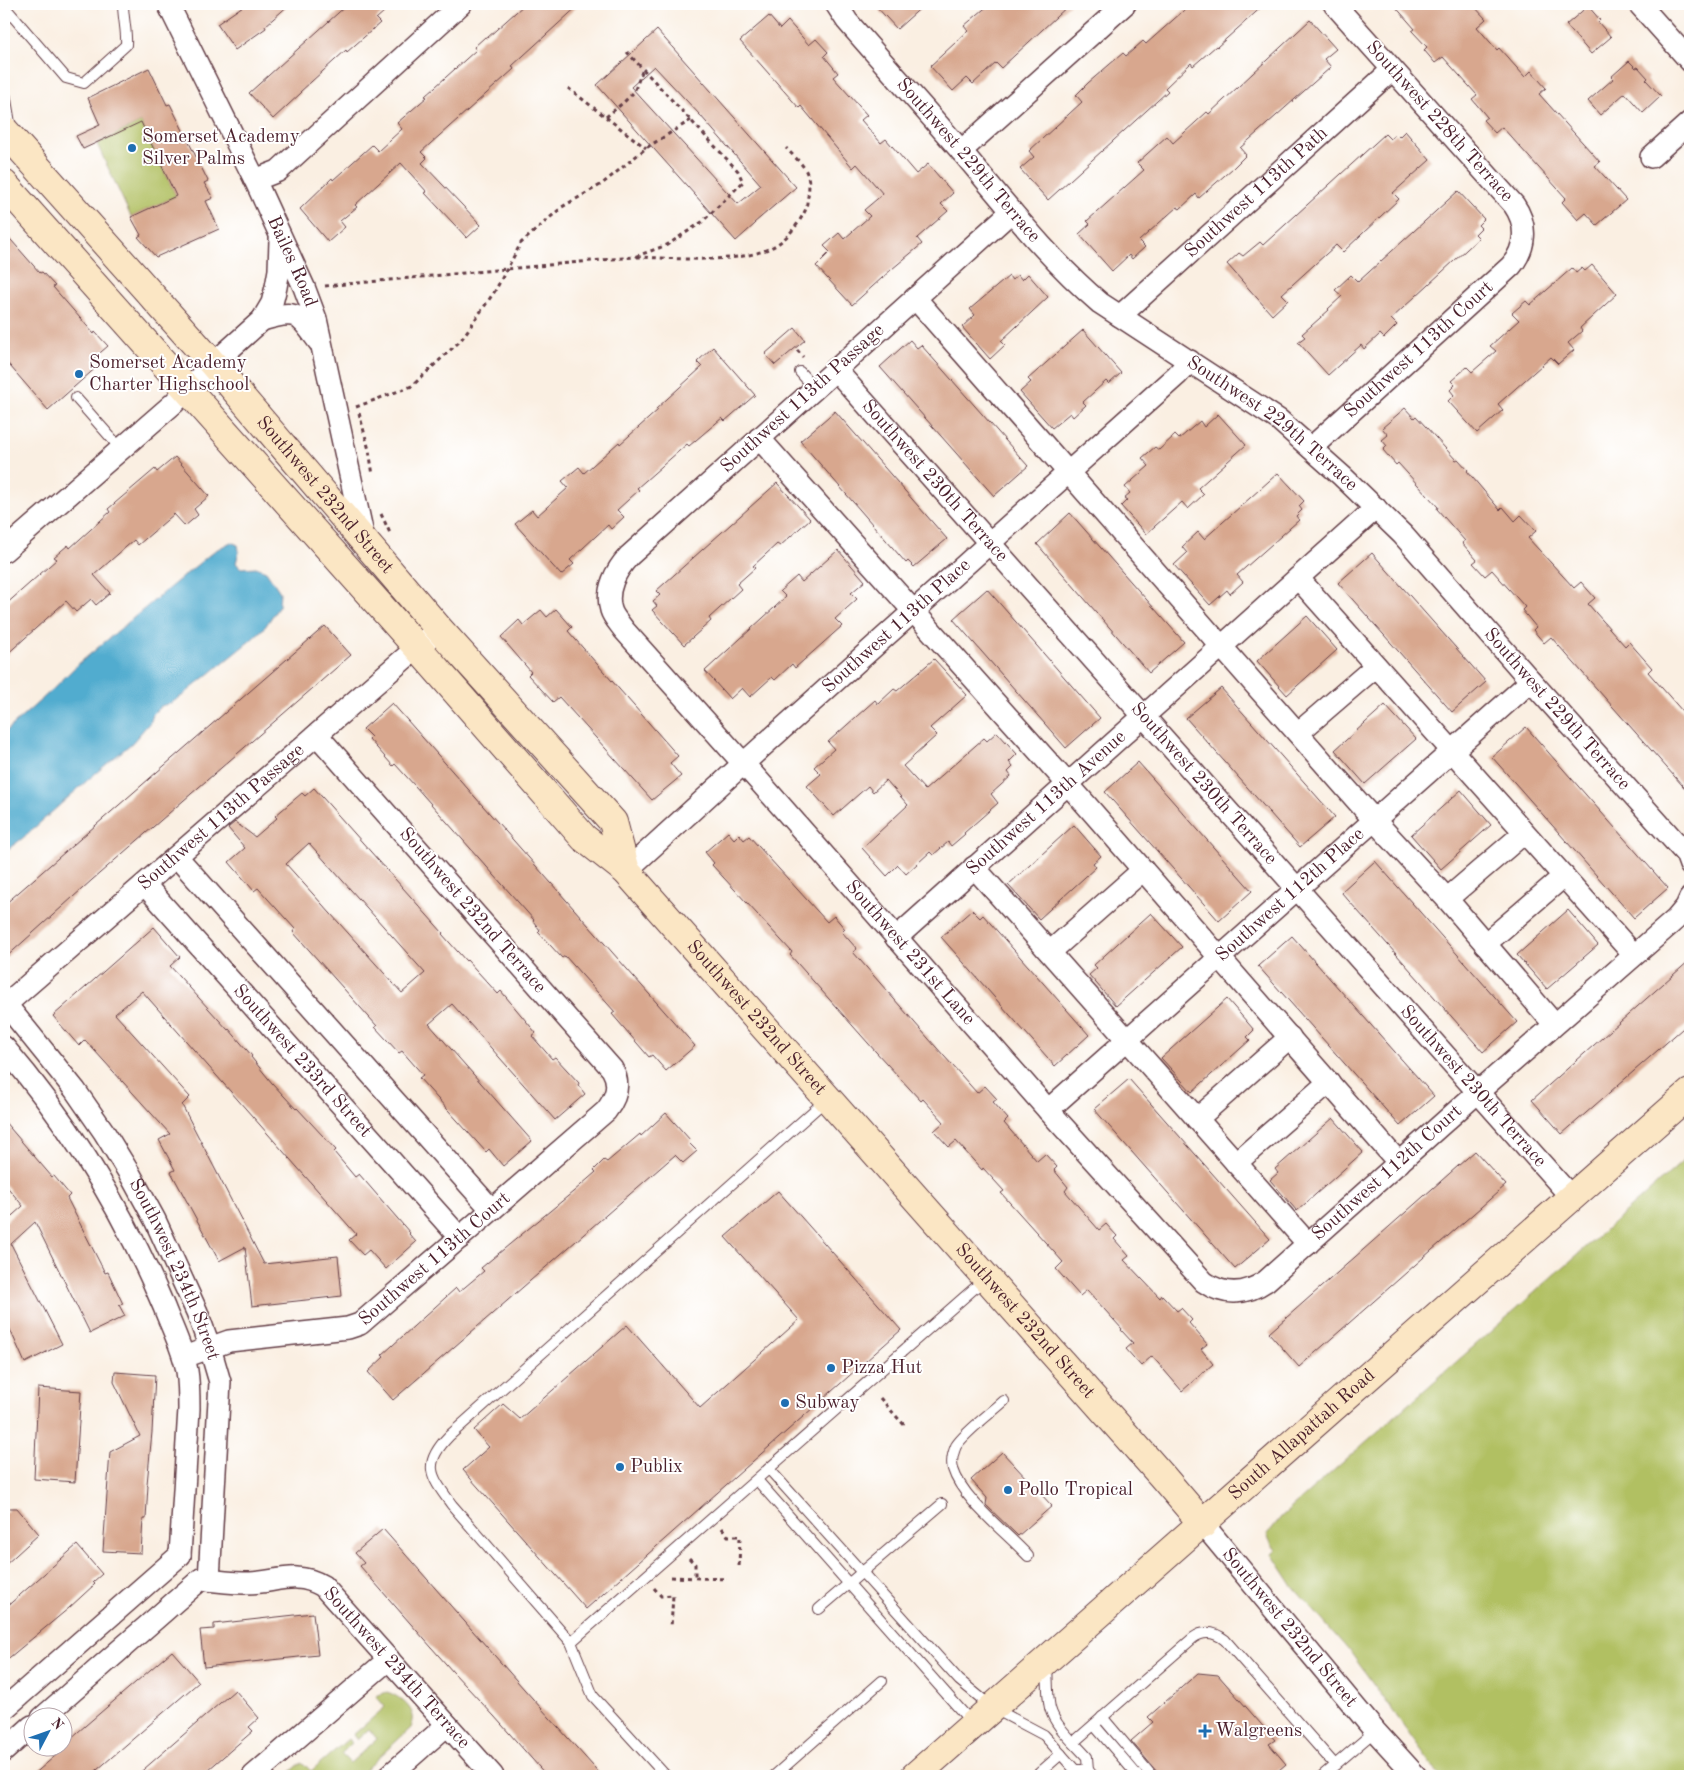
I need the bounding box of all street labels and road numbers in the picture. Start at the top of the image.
street label: Southwest 228th Terrace [1362,38,1516,206]
street label: Southwest 229th Terrace [893,75,1044,246]
street label: Southwest 113th Path [1181,123,1331,262]
street label: Bailes Road [263,213,320,310]
street label: Southwest 113th Court [1341,278,1497,422]
street label: Southwest 113th Passage [718,321,888,477]
street label: Southwest 229th Terrace [1183,353,1361,495]
street label: Southwest 230th Terrace [858,396,1011,566]
street label: Southwest 232nd Street [253,413,397,577]
street label: Southwest 113th Place [819,555,974,697]
street label: Southwest 229th Terrace [1480,625,1634,794]
street label: Southwest 230th Terrace [1127,699,1281,868]
street label: Southwest 113th Avenue [963,727,1130,879]
street label: Southwest 113th Passage [135,740,308,894]
street label: Southwest 112th Place [1212,824,1368,965]
street label: Southwest 232nd Terrace [395,825,549,997]
street label: Southwest 231st Lane [842,877,978,1029]
street label: Southwest 232nd Street [683,937,830,1099]
street label: Southwest 233rd Street [229,981,375,1141]
street label: Southwest 230th Terrace [1396,1002,1550,1171]
street label: Southwest 112th Court [1309,1102,1466,1244]
street label: Southwest 234th Street [125,1176,223,1362]
street label: Southwest 113th Court [355,1189,514,1330]
street label: Southwest 232nd Street [951,1240,1098,1402]
street label: South Allapattah Road [1225,1366,1379,1504]
street label: Southwest 232nd Street [1218,1545,1361,1711]
street label: Southwest 234th Terrace [319,1583,473,1752]

